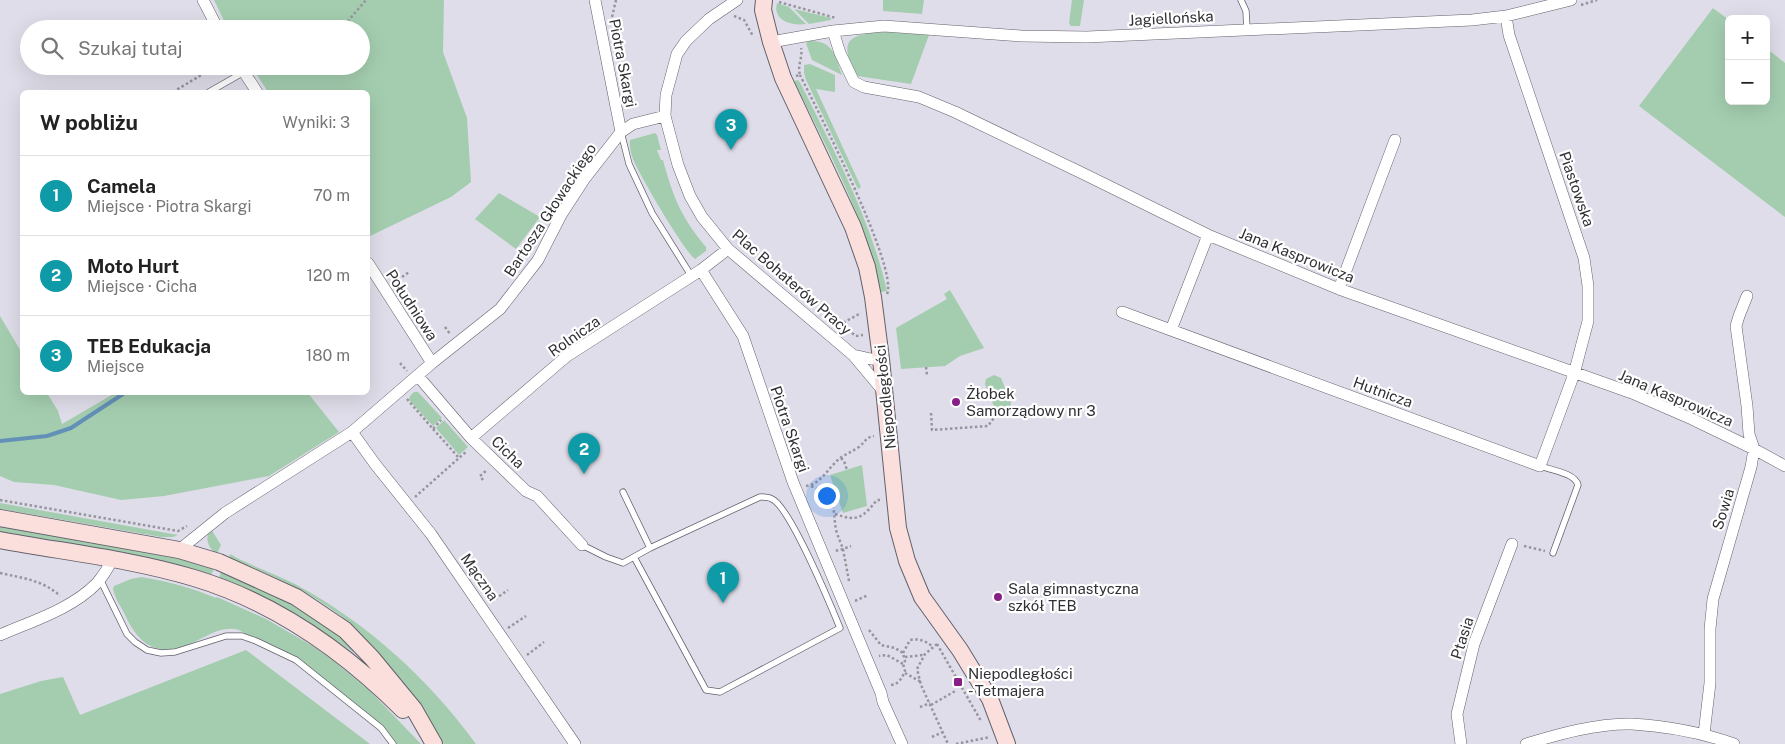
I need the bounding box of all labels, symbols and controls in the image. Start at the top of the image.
street label: Jagiellońska [1128,7,1214,29]
map controls [1725,15,1770,105]
button: + [1725,15,1770,60]
street label: Piotra Skargi [606,17,640,109]
search box [20,20,370,75]
icon: search [38,34,66,62]
text: Szukaj tutaj [78,37,183,59]
button: − [1725,60,1770,105]
pin: 3 [715,109,747,150]
text: W pobliżu [40,110,138,135]
text: Wyniki: 3 [282,113,350,132]
street label: Bartosza Głowackiego [501,140,599,280]
street label: Piastowska [1556,149,1598,229]
text: Camela [87,175,156,197]
text: 1 [53,186,59,205]
text: 70 m [313,186,350,205]
text: Miejsce · Piotra Skargi [87,197,251,216]
street label: Jana Kasprowicza [1237,224,1357,286]
street label: Plac Bohaterów Pracy [729,226,855,338]
text: Moto Hurt [87,255,179,277]
text: 2 [51,266,61,285]
text: 120 m [306,266,350,285]
street label: Południowa [383,266,441,344]
text: Miejsce · Cicha [87,277,197,296]
street label: Rolnicza [545,312,603,360]
text: TEB Edukacja [87,335,211,357]
street label: Niepodległości [871,344,899,450]
text: 3 [51,346,61,365]
text: 180 m [306,346,350,365]
text: Miejsce [87,357,144,376]
street label: Jana Kasprowicza [1616,366,1736,430]
street label: Hutnicza [1351,373,1415,411]
street label: Piotra Skargi [767,384,813,474]
place label: Żłobek Samorządowy nr 3 [966,384,1096,419]
marker: Żłobek Samorządowy nr 3 [950,396,962,408]
street label: Cicha [488,432,528,472]
pin: 2 [568,433,600,474]
your location [814,483,840,509]
street label: Sowia [1709,486,1737,532]
street label: Mączna [458,550,502,604]
pin: 1 [707,562,739,603]
place label: Sala gimnastyczna szkół TEB [1008,580,1139,614]
marker: Sala gimnastyczna szkół TEB [992,591,1004,603]
street label: Ptasia [1447,615,1477,661]
place label: Niepodległości - Tetmajera [968,665,1073,699]
marker: Niepodległości - Tetmajera [952,676,964,688]

